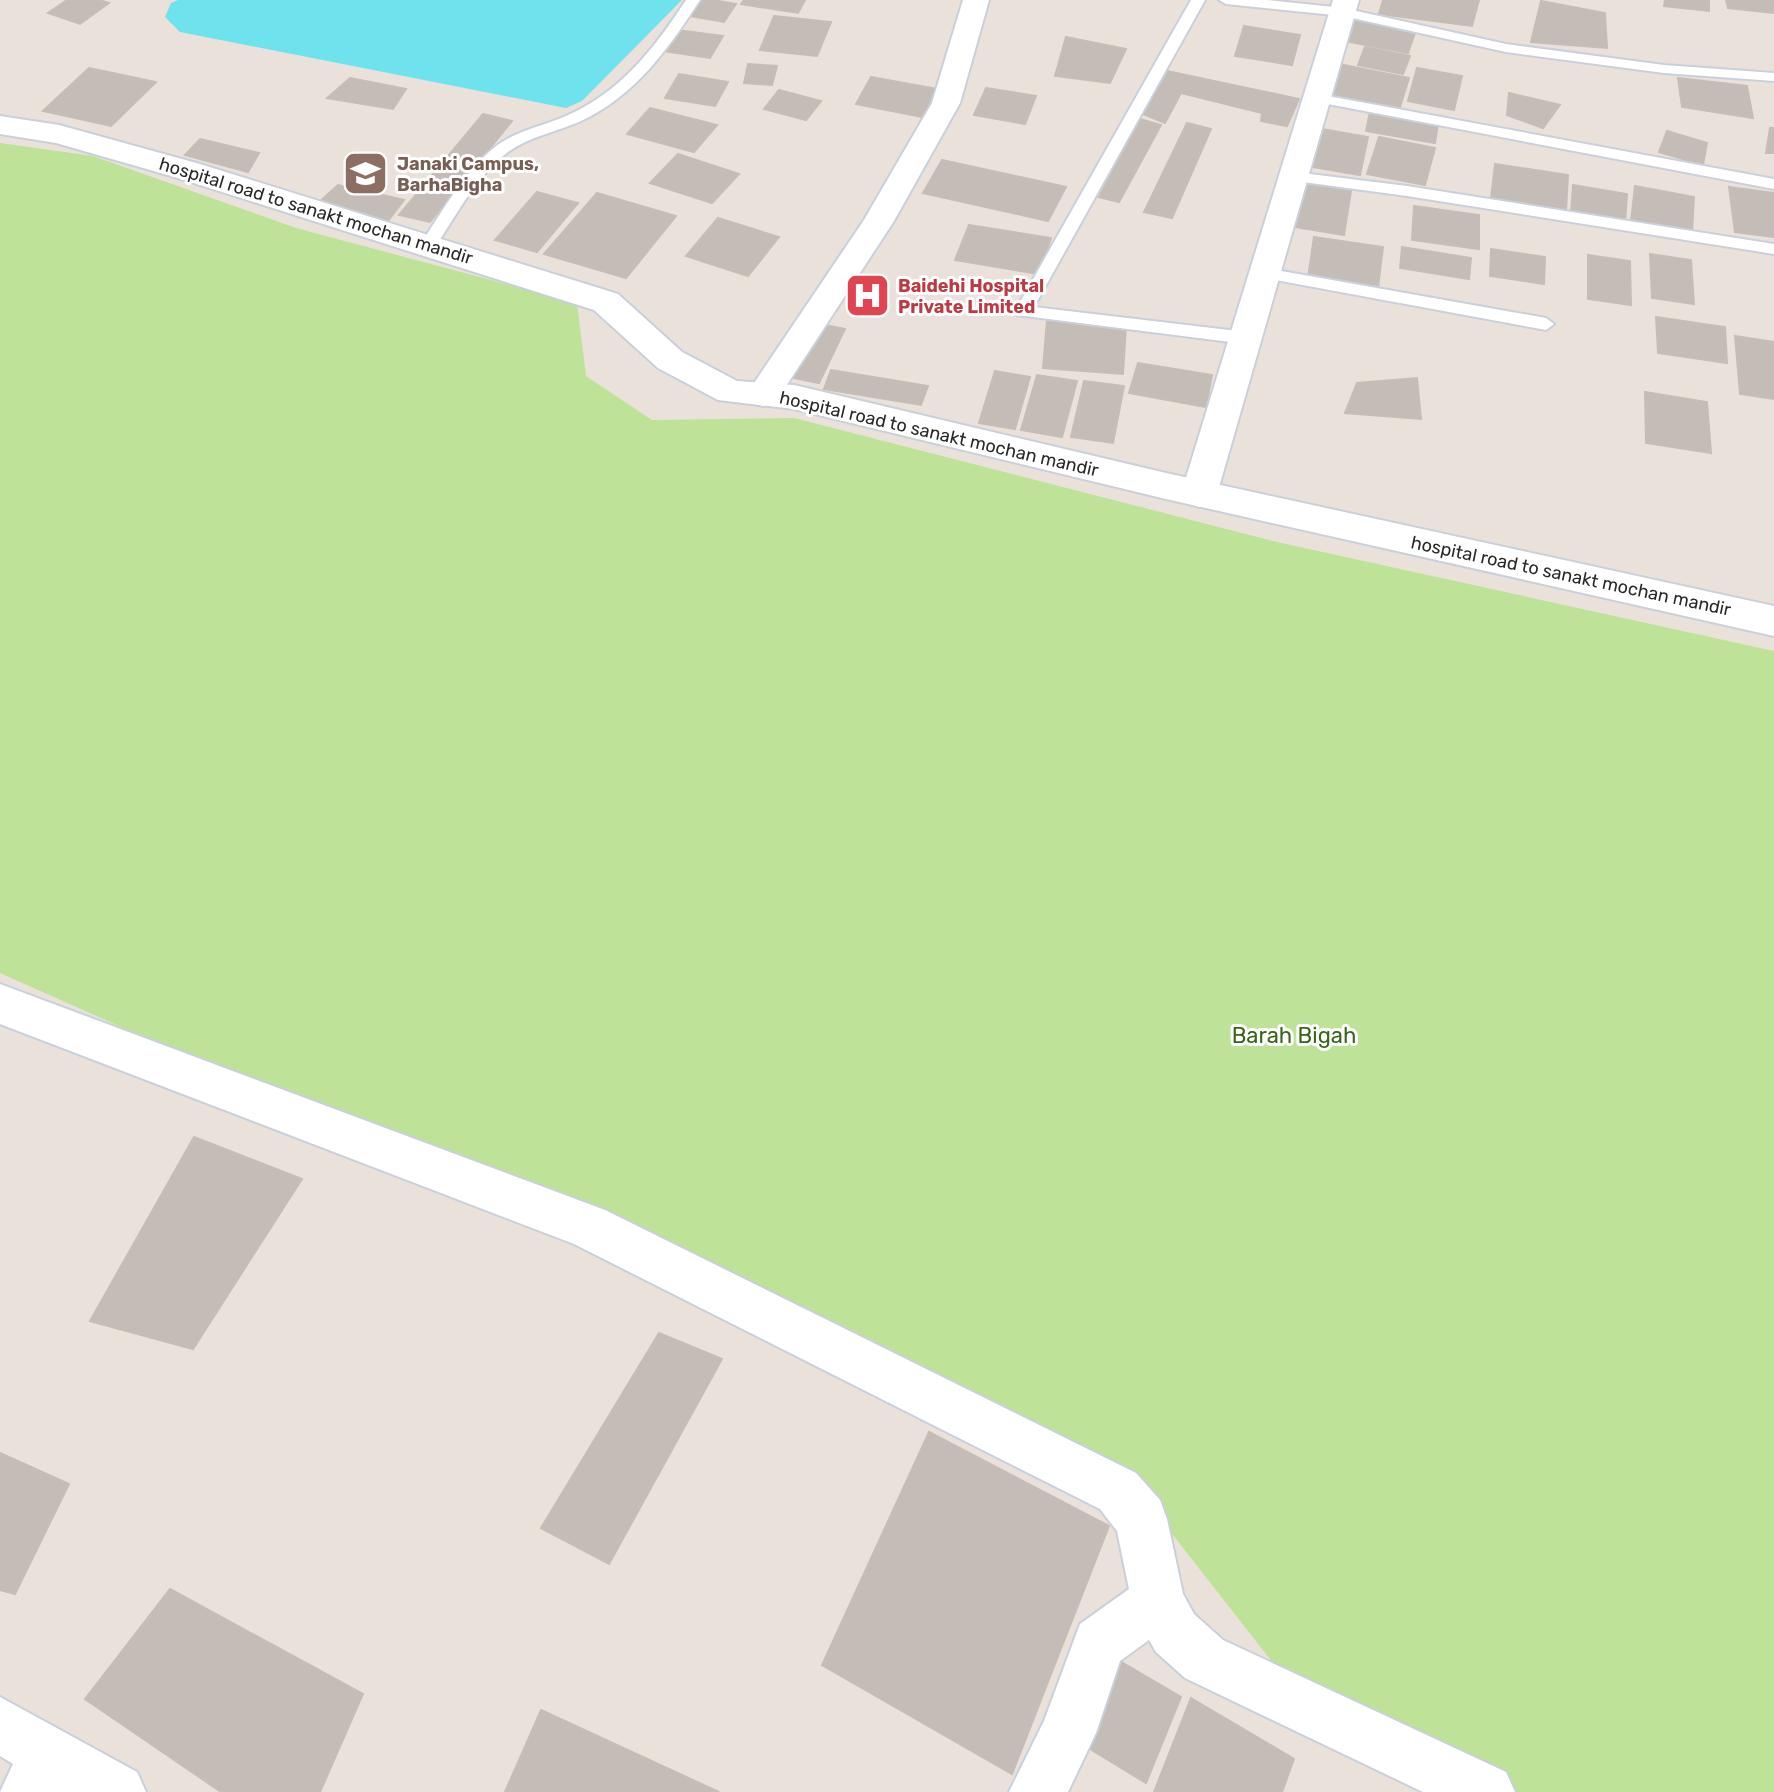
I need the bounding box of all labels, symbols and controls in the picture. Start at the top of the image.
school or university icon: Janaki Campus, BarhaBigha [342,150,390,198]
street label: hospital road to sanakt mochan mandir [157,153,476,269]
place label: Janaki Campus, BarhaBigha [397,153,539,196]
hospital icon: Baidehi Hospital Private Limited [843,272,891,320]
place label: Baidehi Hospital Private Limited [898,275,1044,318]
street label: hospital road to sanakt mochan mandir [777,387,1101,481]
street label: hospital road to sanakt mochan mandir [1409,531,1733,621]
park label: Barah Bigah [1232,1022,1356,1049]

